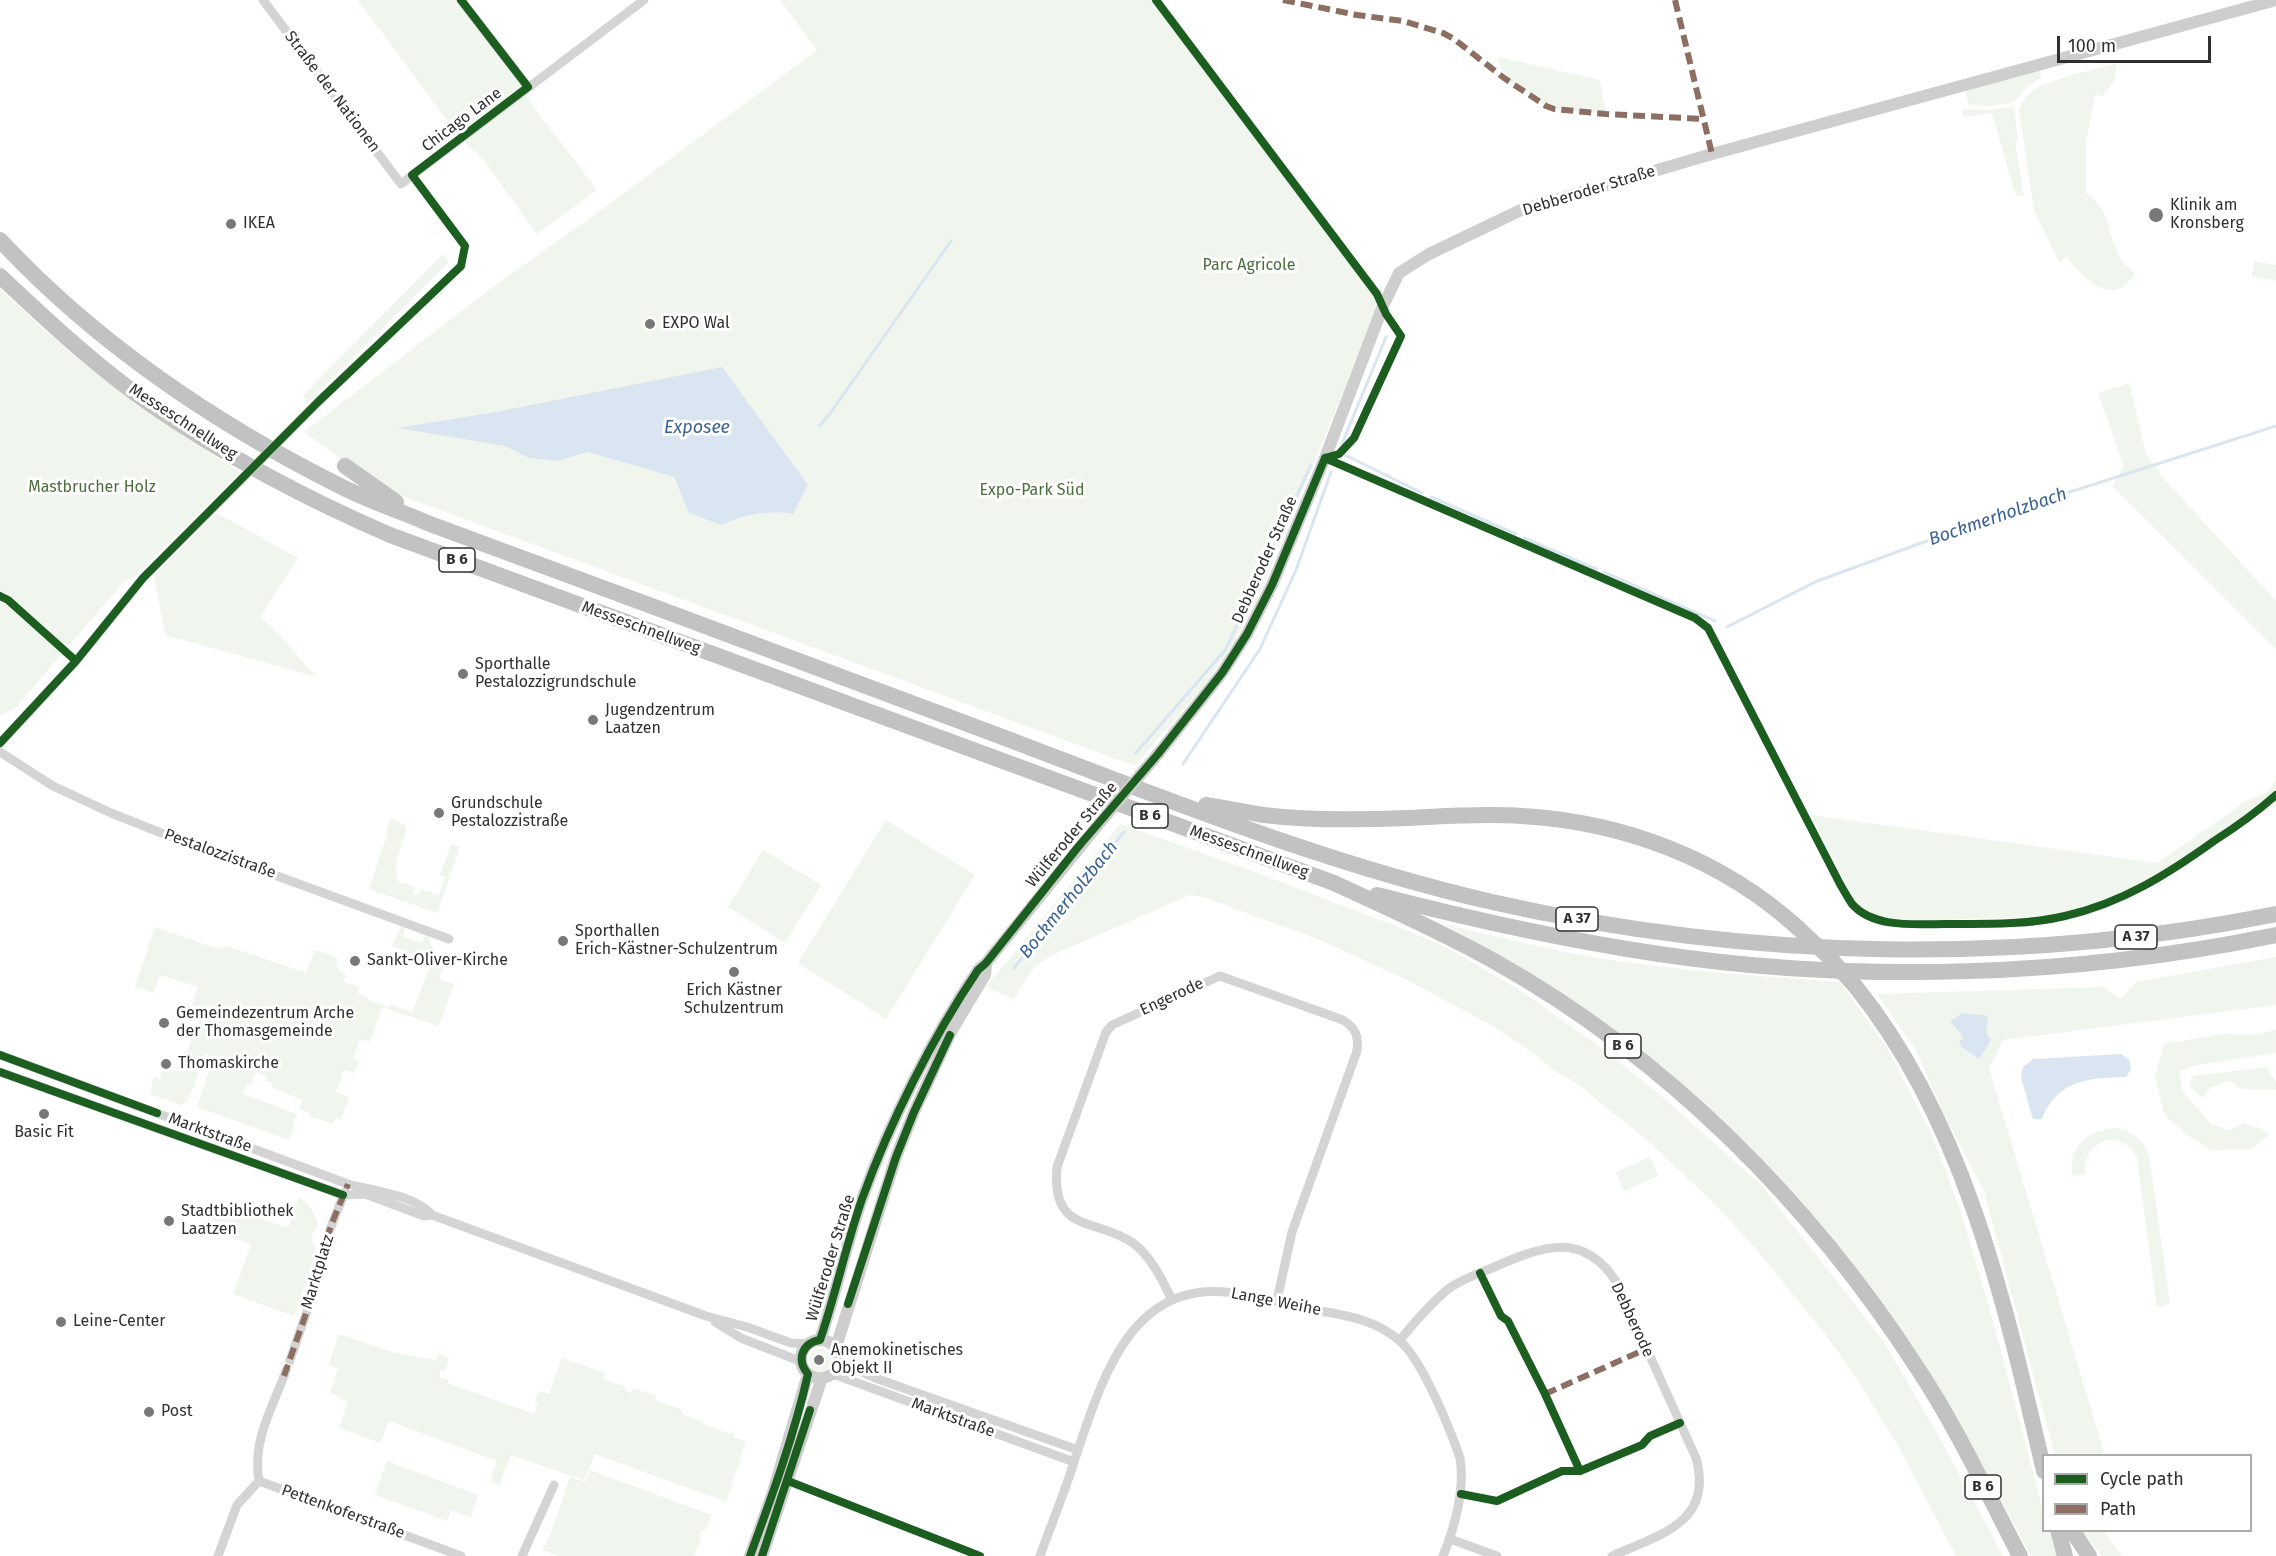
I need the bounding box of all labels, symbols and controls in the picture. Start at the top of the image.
scale bar [2060,24,2214,62]
street label: Straße der Nationen [280,28,384,156]
text: 100 m [2068,35,2116,57]
street label: Chicago Lane [418,84,506,156]
street label: Debberoder Straße [1520,162,1658,220]
place label: Klinik am Kronsberg [2170,196,2244,234]
marker: Klinik am Kronsberg [2147,206,2165,224]
place label: IKEA [243,214,275,234]
marker: IKEA [224,217,238,231]
park label: Parc Agricole [1203,256,1295,276]
place label: EXPO Wal [662,314,730,334]
marker: EXPO Wal [643,317,657,331]
street label: Messeschnellweg [125,380,241,464]
water label: Exposee [664,417,730,439]
park label: Mastbrucher Holz [28,478,156,498]
park label: Expo-Park Süd [980,481,1084,501]
water label: Bockmerholzbach [1926,483,2070,551]
street label: Debberoder Straße [1228,493,1302,627]
road number: B 6 [439,548,475,572]
street label: Messeschnellweg [579,598,703,658]
place label: Sporthalle Pestalozzigrundschule [475,655,636,693]
marker: Sporthalle Pestalozzigrundschule [456,667,470,681]
place label: Jugendzentrum Laatzen [605,701,715,739]
marker: Jugendzentrum Laatzen [586,713,600,727]
street label: Wülferoder Straße [1022,778,1122,892]
place label: Grundschule Pestalozzistraße [451,794,568,832]
road number: B 6 [1132,804,1168,828]
marker: Grundschule Pestalozzistraße [432,806,446,820]
street label: Messeschnellweg [1187,822,1311,882]
street label: Pestalozzistraße [162,825,278,883]
water label: Bockmerholzbach [1015,837,1123,963]
road number: A 37 [1556,907,1598,931]
place label: Sporthallen Erich-Kästner-Schulzentrum [575,922,778,960]
road number: A 37 [2115,925,2157,949]
marker: Sporthallen Erich-Kästner-Schulzentrum [556,934,570,948]
place label: Sankt-Oliver-Kirche [367,951,508,971]
marker: Sankt-Oliver-Kirche [348,954,362,968]
marker: Erich Kästner Schulzentrum [727,965,741,979]
street label: Engerode [1137,974,1207,1020]
place label: Erich Kästner Schulzentrum [684,981,784,1019]
place label: Gemeindezentrum Arche der Thomasgemeinde [176,1004,354,1042]
marker: Gemeindezentrum Arche der Thomasgemeinde [157,1016,171,1030]
road number: B 6 [1605,1034,1641,1058]
place label: Thomaskirche [178,1054,279,1074]
marker: Thomaskirche [159,1057,173,1071]
marker: Basic Fit [37,1107,51,1121]
street label: Marktstraße [166,1109,254,1157]
place label: Basic Fit [14,1123,74,1143]
street label: Wülferoder Straße [803,1192,859,1324]
place label: Stadtbibliothek Laatzen [181,1202,294,1240]
marker: Stadtbibliothek Laatzen [162,1214,176,1228]
street label: Marktplatz [298,1232,338,1312]
street label: Debberode [1606,1280,1658,1360]
street label: Lange Weihe [1229,1284,1323,1320]
place label: Leine-Center [73,1312,166,1332]
marker: Leine-Center [54,1315,68,1329]
place label: Anemokinetisches Objekt II [831,1341,963,1379]
marker: Anemokinetisches Objekt II [812,1353,826,1367]
street label: Marktstraße [909,1394,997,1442]
place label: Post [161,1402,192,1422]
marker: Post [142,1405,156,1419]
legend [2042,1454,2252,1532]
text: Cycle path [2100,1468,2184,1490]
road number: B 6 [1965,1475,2001,1499]
street label: Pettenkoferstraße [279,1481,407,1543]
text: Path [2100,1498,2136,1520]

